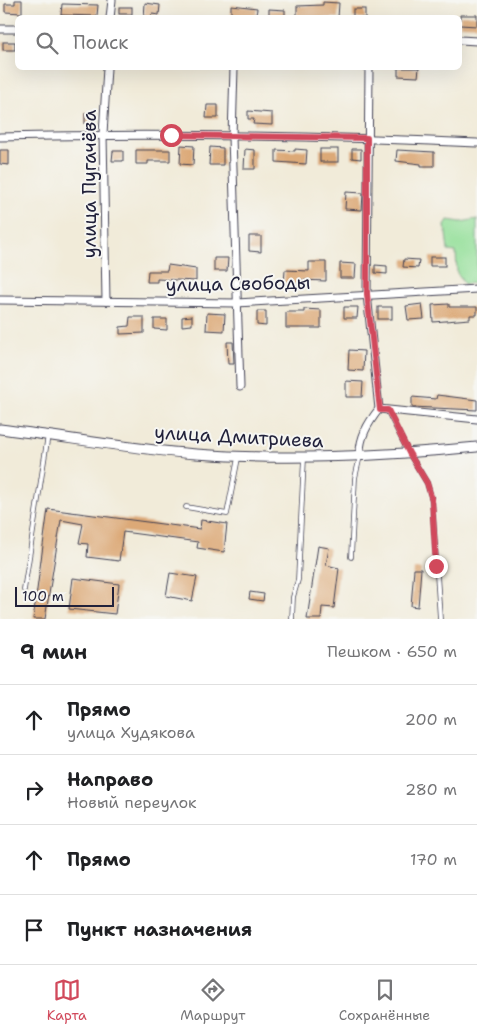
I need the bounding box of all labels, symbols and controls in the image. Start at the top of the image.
search box [15,15,462,70]
icon: search [33,29,61,57]
text: Поиск [73,30,128,55]
street label: улица Пугачёва [77,110,102,258]
route start [160,124,183,147]
street label: улица Свободы [165,270,311,297]
street label: улица Дмитриева [154,420,324,453]
route end [425,555,448,578]
scale bar [15,584,114,607]
text: 100 m [22,587,64,605]
text: 9 мин [20,638,87,666]
text: Пешком · 650 m [327,641,457,662]
text: Прямо [67,697,131,722]
icon: ahead [20,706,48,734]
text: 200 m [405,709,457,730]
text: улица Худякова [67,722,195,743]
text: Направо [67,767,153,792]
icon: right [20,776,48,804]
text: 280 m [405,779,457,800]
text: Новый переулок [67,792,197,813]
icon: ahead [20,846,48,874]
text: Прямо [67,847,131,872]
text: 170 m [410,849,457,870]
icon: arrive [20,916,48,944]
text: Пункт назначения [67,917,252,942]
tab: Карта [47,976,87,1024]
tab: Маршрут [180,976,245,1024]
tab: Сохранённые [339,976,430,1024]

